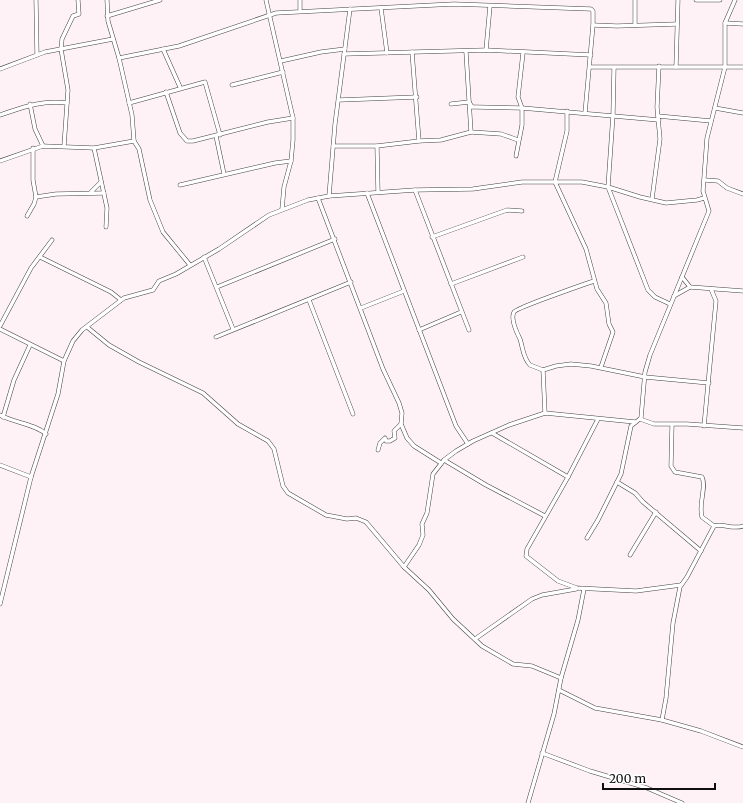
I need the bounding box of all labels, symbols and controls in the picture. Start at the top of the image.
scale bar [603,765,715,791]
text: 200 m [609,771,646,786]

